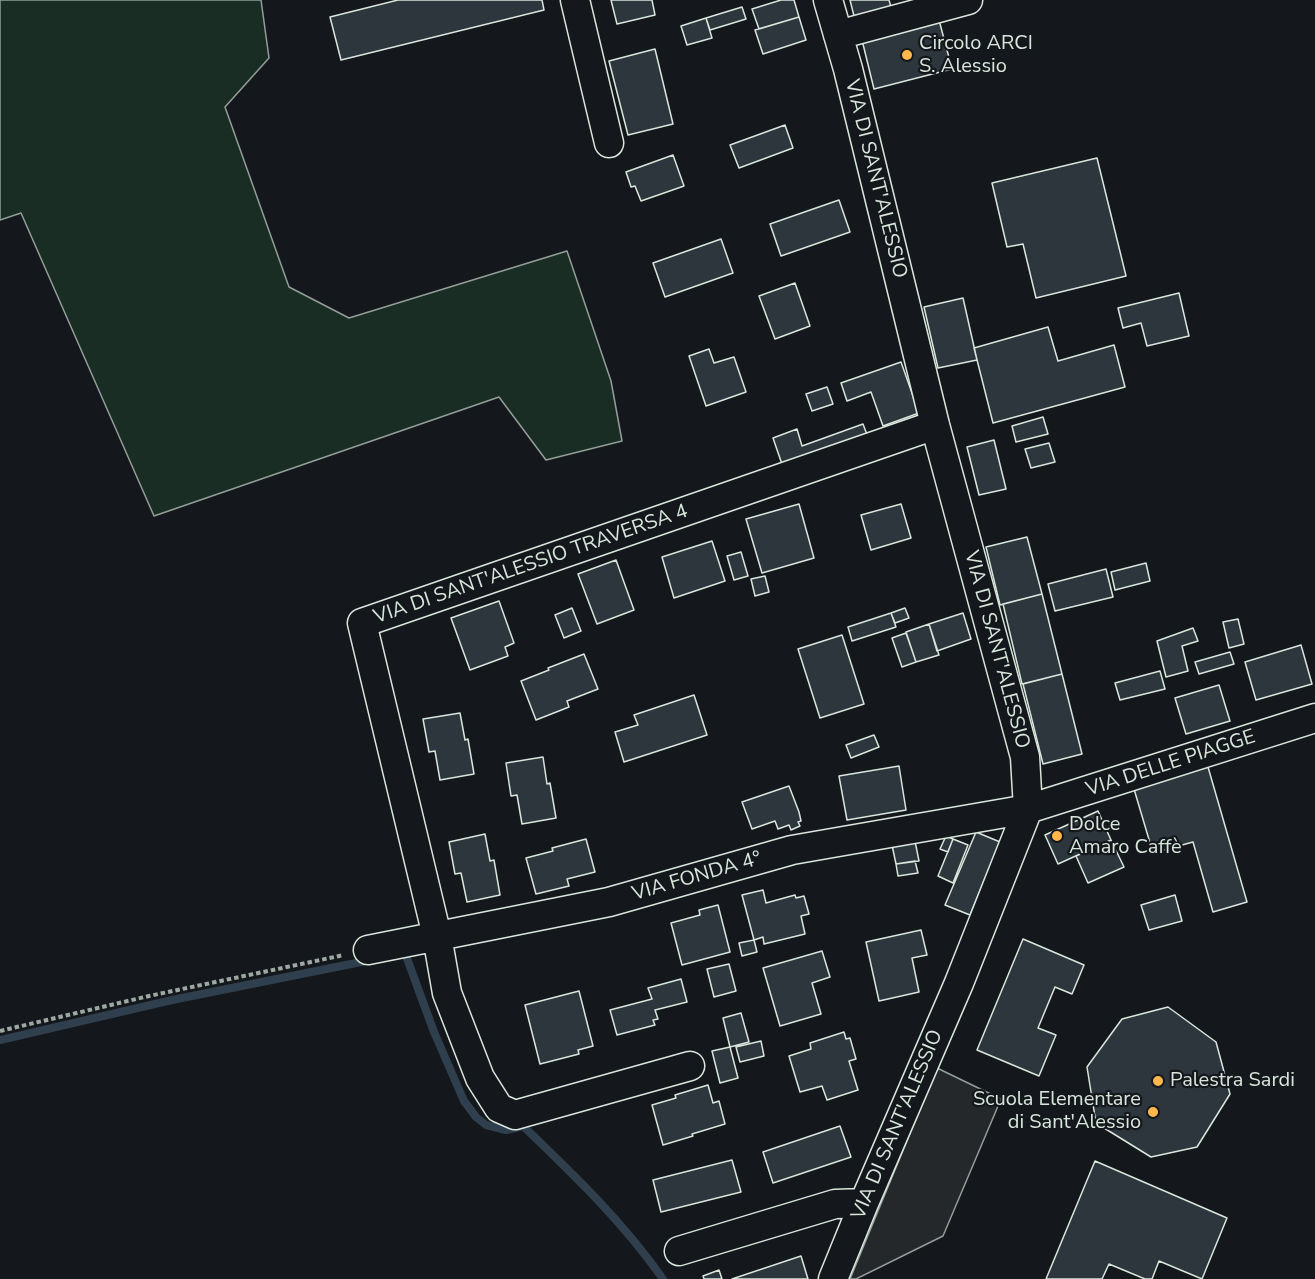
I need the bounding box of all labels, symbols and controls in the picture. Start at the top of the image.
place label: Circolo ARCI S. Alessio [919,32,1033,79]
marker: Circolo ARCI S. Alessio [900,48,914,62]
street label: VIA DI SANT'ALESSIO [839,77,911,281]
street label: VIA DI SANT'ALESSIO TRAVERSA 4 [371,500,691,630]
street label: VIA DI SANT'ALESSIO [958,548,1034,752]
street label: VIA DELLE PIAGGE [1083,725,1259,803]
place label: Dolce Amaro Caffè [1069,813,1182,860]
marker: Dolce Amaro Caffè [1050,829,1064,843]
street label: VIA FONDA 4° [630,847,764,907]
street label: VIA DI SANT'ALESSIO [847,1027,949,1223]
place label: Palestra Sardi [1170,1069,1295,1093]
marker: Palestra Sardi [1151,1074,1165,1088]
place label: Scuola Elementare di Sant'Alessio [973,1088,1141,1135]
marker: Scuola Elementare di Sant'Alessio [1146,1105,1160,1119]

